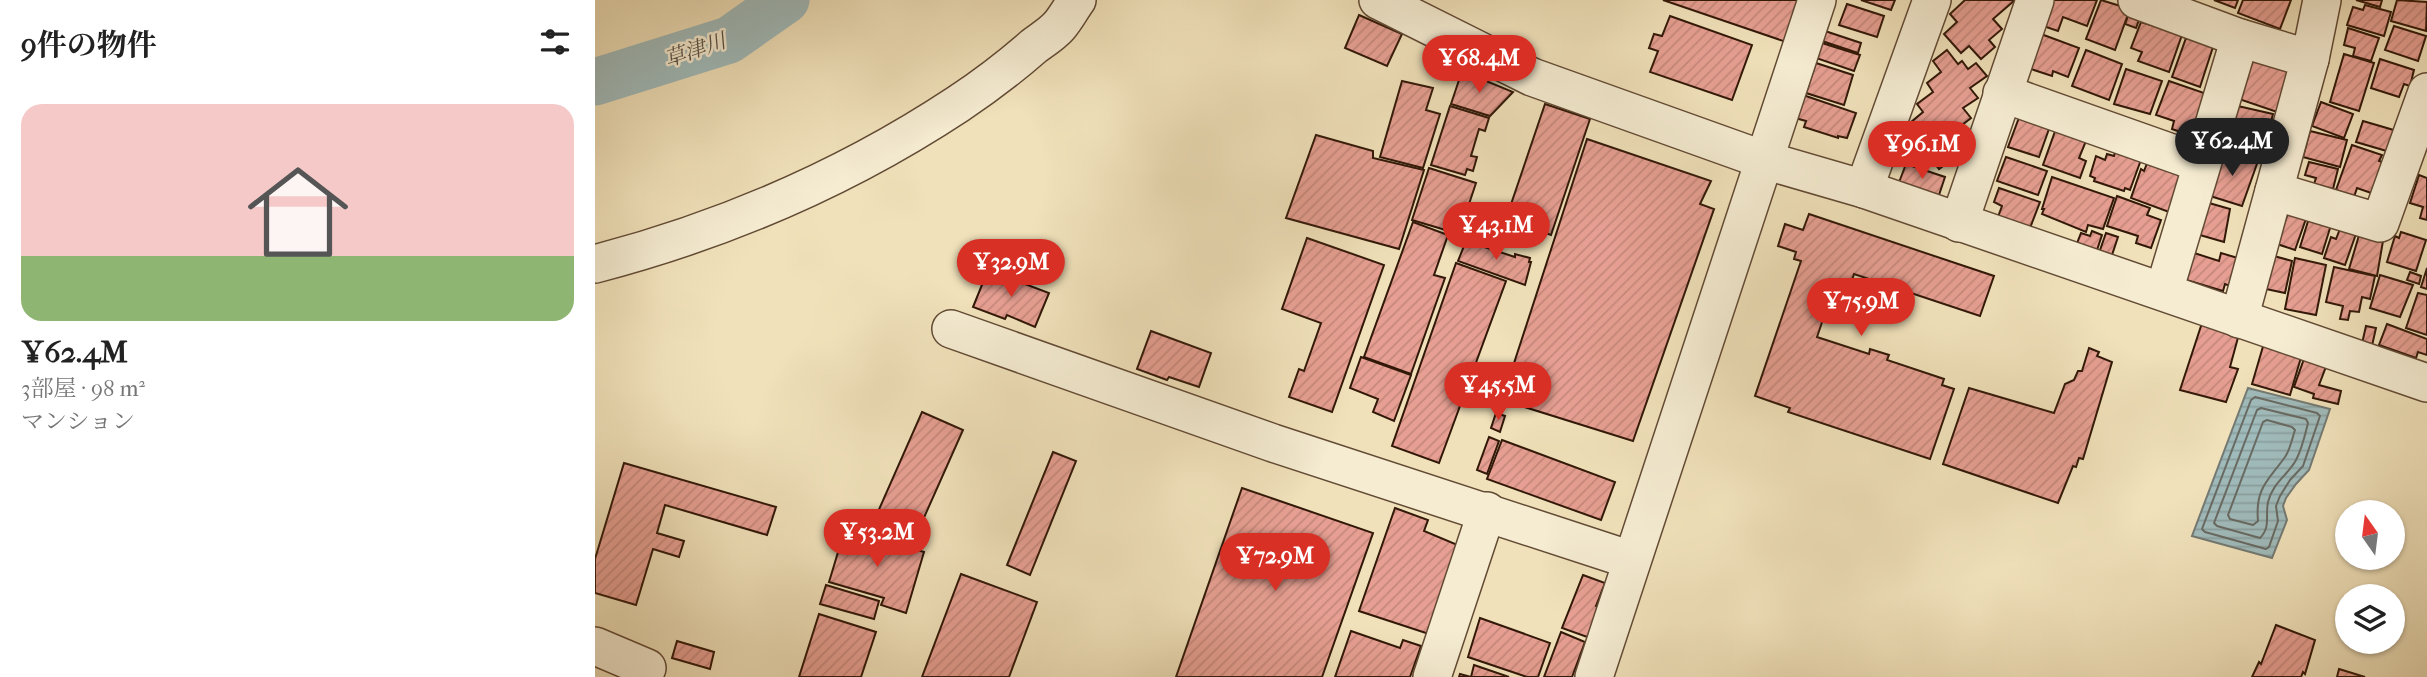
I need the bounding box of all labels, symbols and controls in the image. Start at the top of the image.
icon: filters [536,23,574,61]
text: 9件の物件 [21,28,157,63]
water label: 草津川 [661,28,731,72]
pin: ¥68.4M [1422,36,1536,95]
text: ¥68.4M [1438,44,1520,71]
pin: ¥62.4M [2175,118,2289,178]
pin: ¥96.1M [1865,122,1979,181]
text: ¥62.4M [2191,127,2273,154]
text: ¥96.1M [1884,130,1960,157]
icon: home [235,149,361,275]
pin: ¥43.1M [1439,202,1553,262]
text: ¥43.1M [1459,211,1533,238]
pin: ¥32.9M [954,240,1068,299]
text: ¥32.9M [973,248,1049,275]
pin: ¥75.9M [1804,278,1918,338]
text: ¥75.9M [1823,287,1899,314]
text: ¥62.4M [21,335,128,370]
pin: ¥45.5M [1441,362,1555,422]
text: ¥45.5M [1460,371,1536,398]
text: 3部屋 · 98 m² [21,375,145,402]
text: マンション [21,408,135,435]
north arrow [2335,500,2405,570]
map controls [2335,500,2405,654]
pin: ¥53.2M [820,510,934,569]
text: ¥53.2M [840,518,914,545]
pin: ¥72.9M [1218,534,1332,593]
text: ¥72.9M [1236,542,1314,569]
button: layers [2335,584,2405,654]

